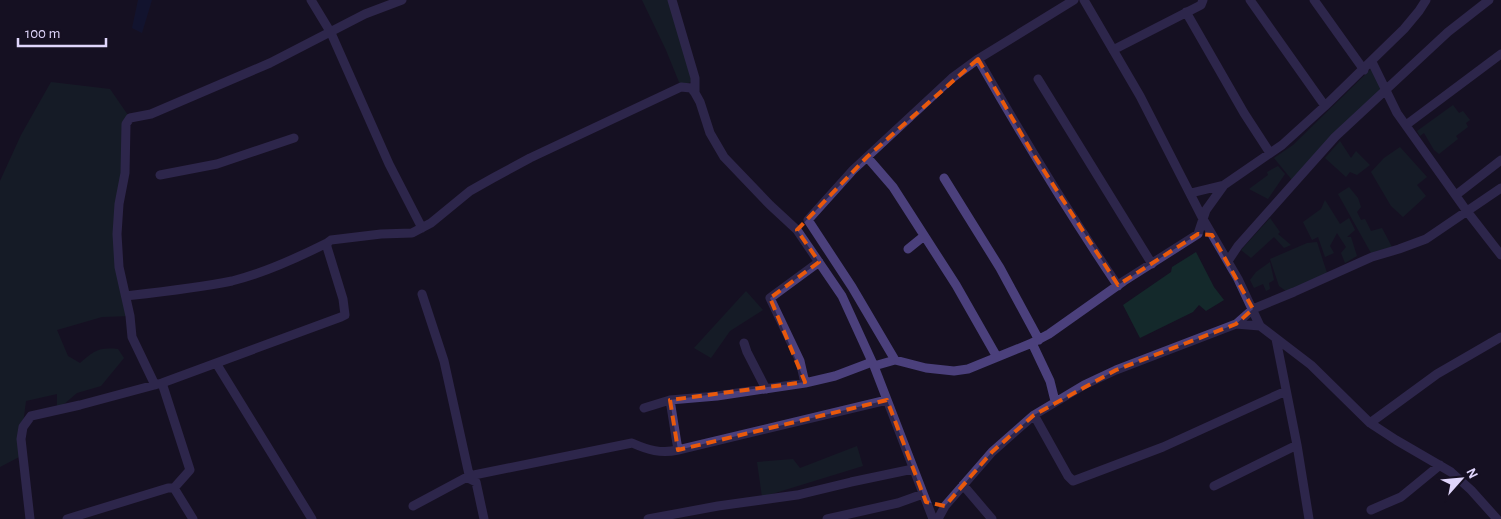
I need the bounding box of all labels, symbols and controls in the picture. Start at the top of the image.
scale bar [18,15,105,47]
text: 100 m [25,26,60,41]
north arrow [1436,454,1486,504]
text: N [1463,466,1480,481]

